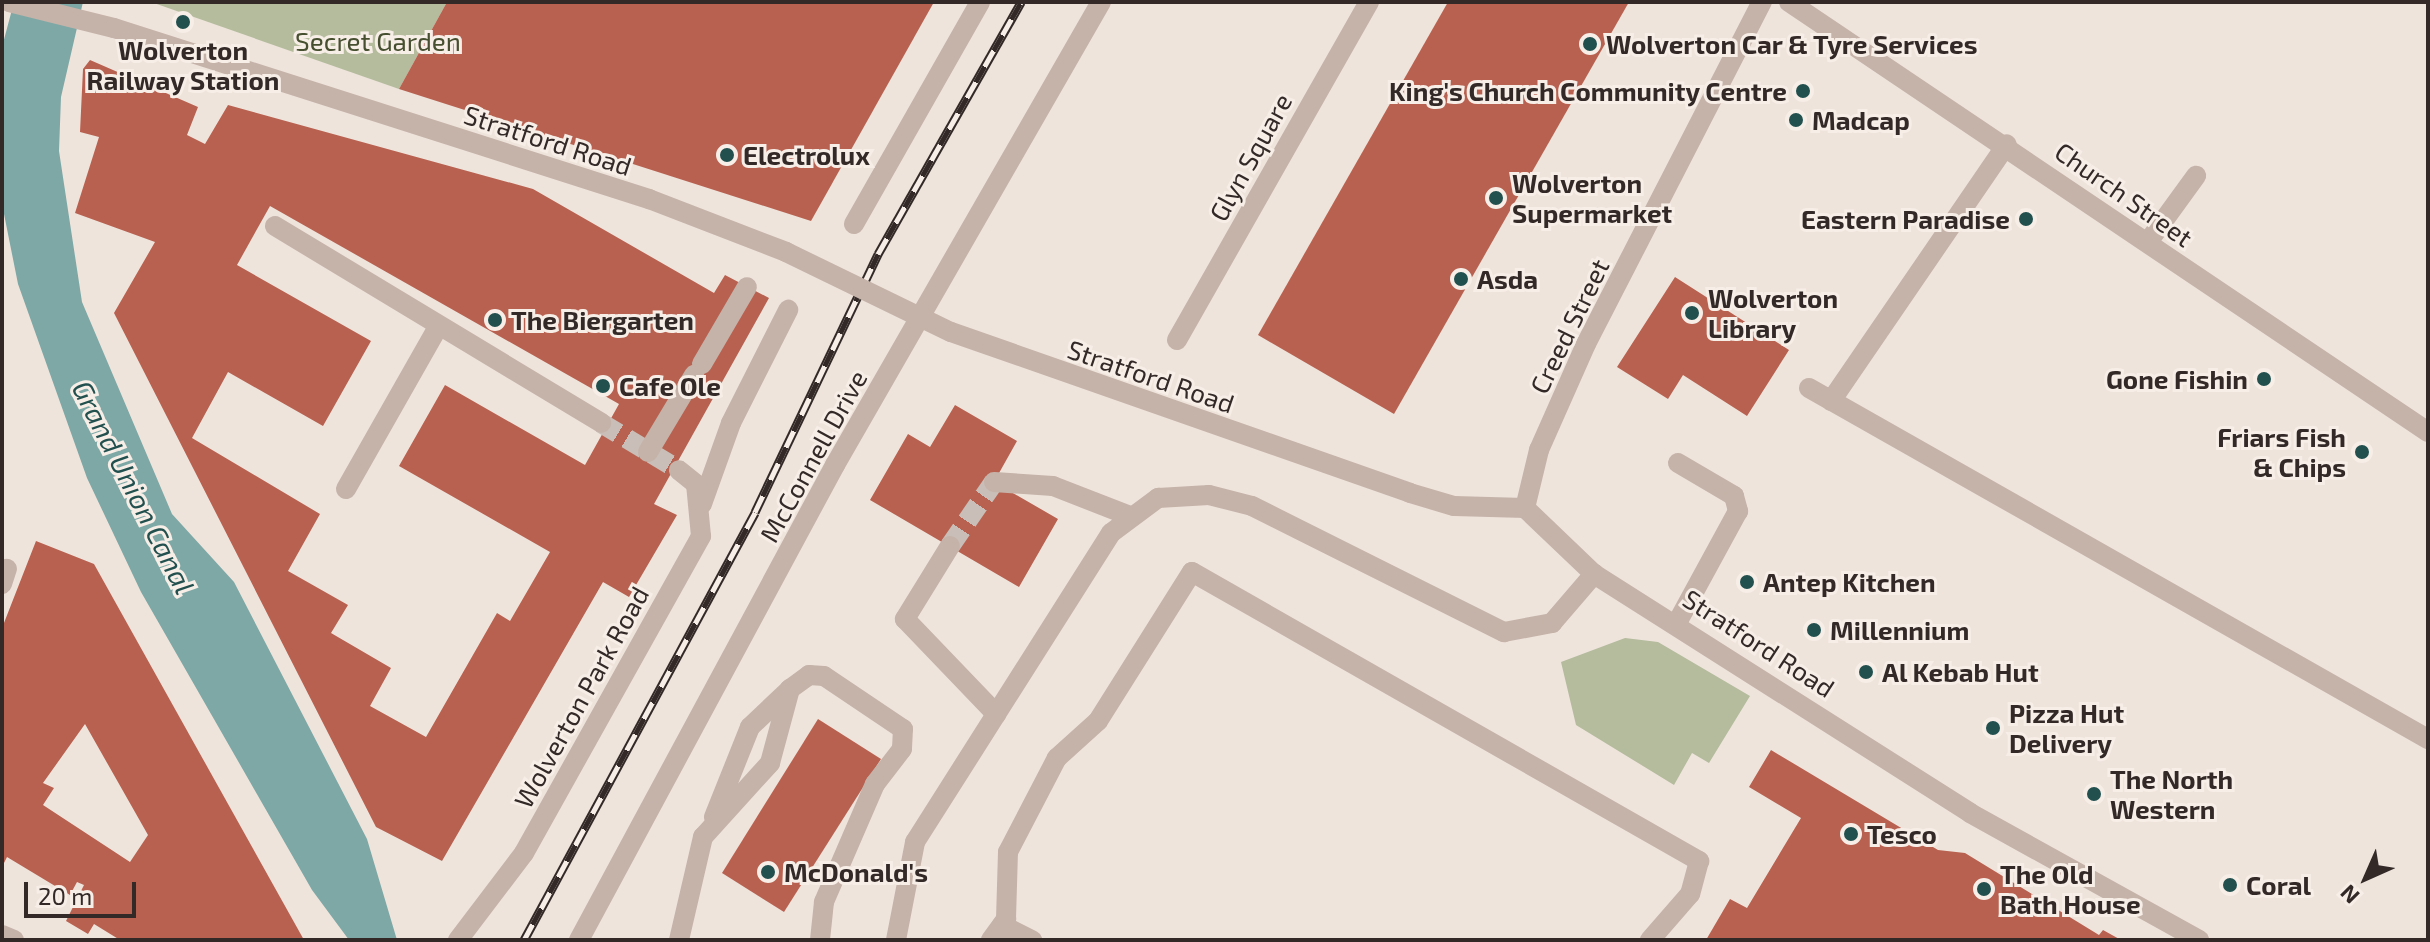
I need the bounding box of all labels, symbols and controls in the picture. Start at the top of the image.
marker: Wolverton Railway Station [174,13,192,31]
park label: Secret Garden [295,25,461,57]
place label: Wolverton Car & Tyre Services [1606,28,1979,60]
place label: Wolverton Railway Station [86,34,280,96]
marker: Wolverton Car & Tyre Services [1581,35,1599,53]
place label: King's Church Community Centre [1389,75,1787,107]
marker: King's Church Community Centre [1794,82,1812,100]
street label: Glyn Square [1202,88,1298,226]
street label: Stratford Road [460,98,636,182]
place label: Madcap [1812,104,1910,136]
marker: Madcap [1787,111,1805,129]
street label: Church Street [2049,135,2199,253]
place label: Electrolux [743,139,870,171]
marker: Electrolux [718,146,736,164]
place label: Wolverton Supermarket [1512,167,1672,228]
marker: Wolverton Supermarket [1487,189,1505,207]
place label: Eastern Paradise [1801,203,2010,235]
marker: Eastern Paradise [2017,210,2035,228]
street label: Creed Street [1523,254,1615,398]
place label: Asda [1477,263,1538,295]
marker: Asda [1452,270,1470,288]
place label: Wolverton Library [1708,282,1838,344]
place label: The Biergarten [511,304,694,336]
marker: Wolverton Library [1683,304,1701,322]
marker: The Biergarten [486,311,504,329]
street label: Stratford Road [1064,333,1238,419]
place label: Gone Fishin [2106,363,2248,395]
street label: McConnell Drive [753,364,873,548]
place label: Cafe Ole [619,370,721,402]
marker: Gone Fishin [2255,370,2273,388]
water label: Grand Union Canal [66,375,202,599]
marker: Cafe Ole [594,377,612,395]
place label: Friars Fish & Chips [2217,421,2346,482]
marker: Friars Fish & Chips [2353,443,2371,461]
place label: Antep Kitchen [1763,566,1936,598]
marker: Antep Kitchen [1738,573,1756,591]
street label: Wolverton Park Road [507,581,655,813]
street label: Stratford Road [1677,582,1841,704]
place label: Millennium [1830,614,1969,646]
marker: Millennium [1805,621,1823,639]
place label: Al Kebab Hut [1882,656,2039,688]
marker: Al Kebab Hut [1857,663,1875,681]
place label: Pizza Hut Delivery [2009,697,2124,758]
marker: Pizza Hut Delivery [1984,719,2002,737]
place label: The North Western [2110,763,2233,824]
marker: The North Western [2085,785,2103,803]
place label: Tesco [1867,818,1937,850]
marker: Tesco [1842,825,1860,843]
north arrow [2326,838,2406,918]
place label: McDonald's [784,856,928,888]
place label: The Old Bath House [2000,858,2141,920]
marker: McDonald's [759,863,777,881]
scale bar [28,866,140,916]
place label: Coral [2246,869,2311,901]
marker: Coral [2221,876,2239,894]
marker: The Old Bath House [1975,880,1993,898]
text: N [2334,880,2364,910]
text: 20 m [38,881,92,910]

